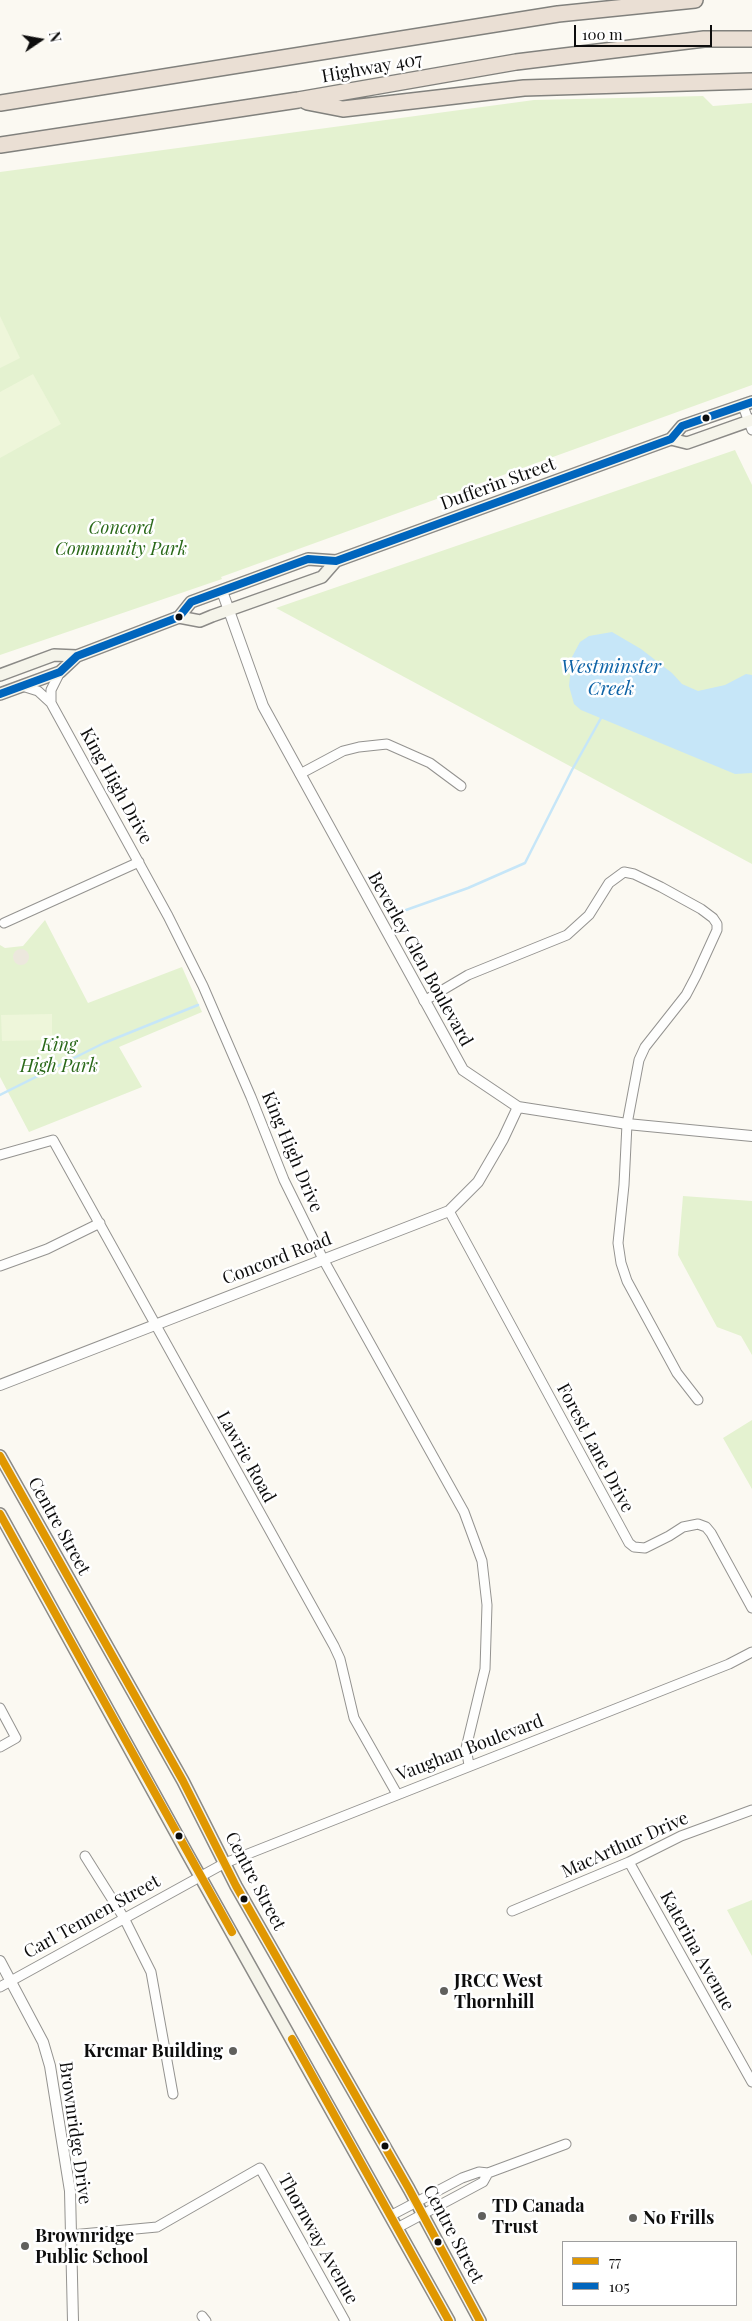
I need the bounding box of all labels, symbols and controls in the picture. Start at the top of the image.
north arrow [15,15,65,65]
scale bar [577,15,714,47]
text: 100 m [582,24,623,44]
text: N [45,30,66,44]
street label: Highway 407 [320,49,424,87]
unlabelled marker [701,413,711,423]
street label: Dufferin Street [438,453,558,515]
park label: Concord Community Park [55,517,187,560]
unlabelled marker [174,612,184,622]
water label: Westminster Creek [561,656,661,700]
street label: King High Drive [75,724,157,848]
street label: Beverley Glen Boulevard [363,868,477,1050]
park label: King High Park [20,1034,98,1076]
street label: King High Drive [257,1088,327,1216]
street label: Concord Road [219,1228,335,1290]
street label: Forest Lane Drive [552,1380,638,1516]
street label: Lawrie Road [212,1408,280,1506]
street label: Centre Street [23,1473,95,1579]
street label: Vaughan Boulevard [394,1710,546,1786]
street label: MacArthur Drive [558,1807,692,1883]
street label: Centre Street [220,1828,290,1934]
unlabelled marker [174,1831,184,1841]
street label: Carl Tennen Street [20,1871,164,1963]
street label: Katerina Avenue [655,1888,739,2014]
unlabelled marker [239,1894,249,1904]
place label: JRCC West Thornhill [454,1970,542,2012]
marker: JRCC West Thornhill [438,1985,450,1997]
place label: Krcmar Building [83,2040,223,2062]
marker: Krcmar Building [227,2045,239,2057]
street label: Brownridge Drive [54,2060,96,2206]
unlabelled marker [380,2141,390,2151]
street label: Thornway Avenue [273,2170,363,2308]
street label: Centre Street [418,2181,488,2287]
place label: TD Canada Trust [492,2195,585,2238]
place label: No Frills [643,2207,714,2229]
marker: TD Canada Trust [476,2210,488,2222]
marker: No Frills [627,2212,639,2224]
place label: Brownridge Public School [35,2225,148,2268]
unlabelled marker [433,2237,443,2247]
marker: Brownridge Public School [19,2240,31,2252]
legend [562,2241,737,2306]
text: 77 [609,2251,621,2271]
text: 105 [609,2276,630,2296]

